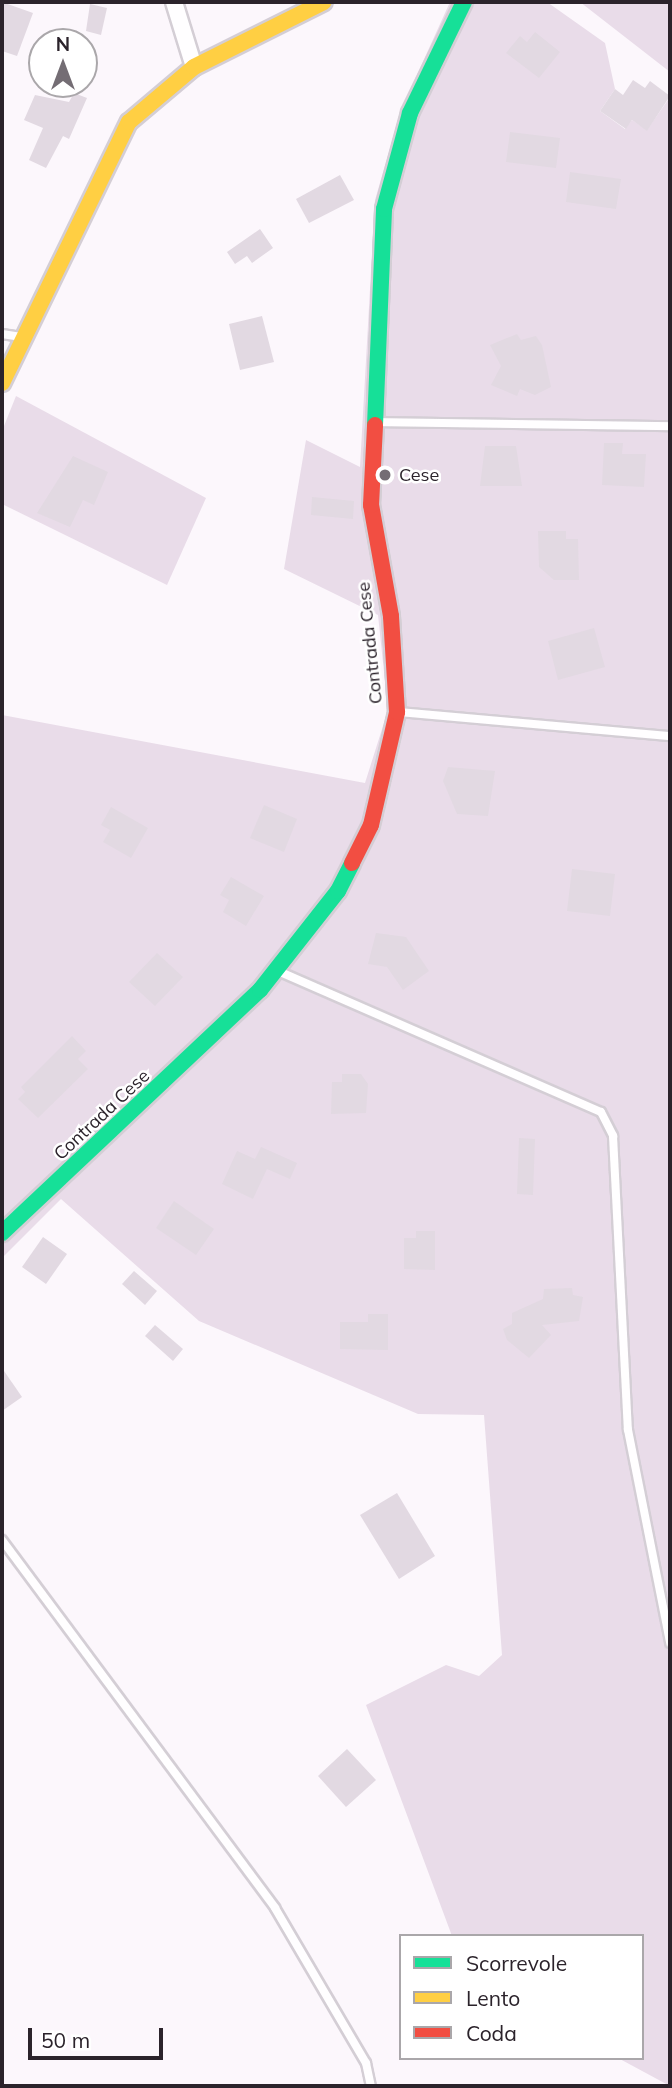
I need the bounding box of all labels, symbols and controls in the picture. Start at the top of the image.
north arrow [28,28,98,98]
text: N [56,32,70,56]
place label: Cese [399,464,439,486]
marker: Cese [377,467,393,483]
street label: Contrada Cese [353,581,387,705]
street label: Contrada Cese [50,1065,154,1165]
legend [399,1934,644,2060]
text: Scorrevole [466,1950,567,1976]
text: Lento [466,1985,520,2011]
scale bar [32,2014,166,2058]
text: Coda [466,2020,517,2046]
text: 50 m [41,2027,90,2053]

